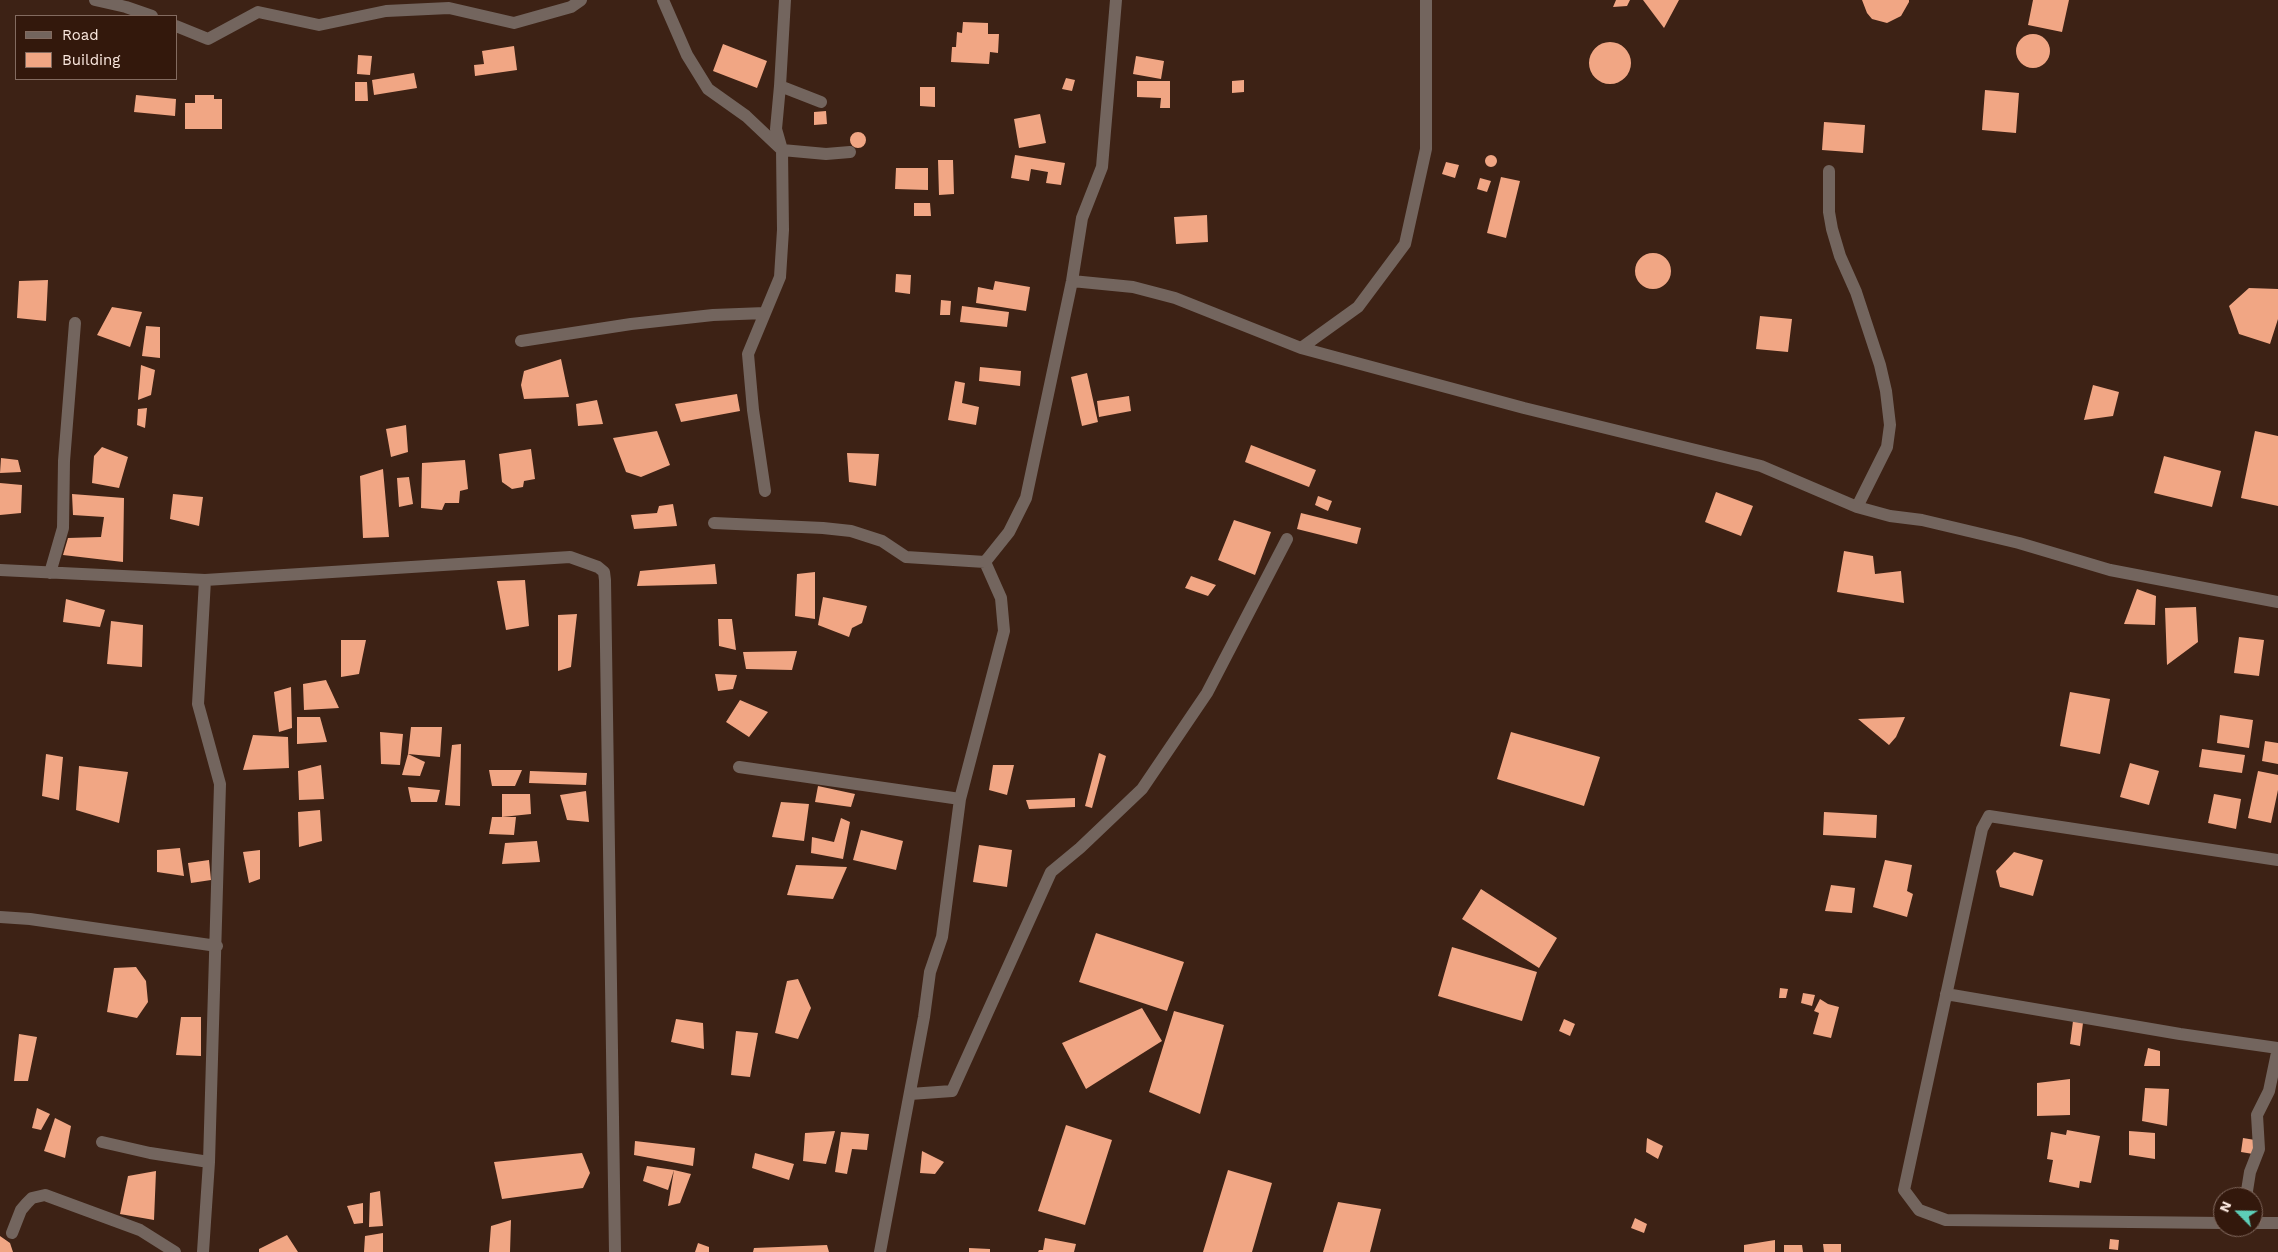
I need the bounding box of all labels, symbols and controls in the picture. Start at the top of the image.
legend [15,15,178,80]
text: Road [62,26,99,44]
text: Building [62,51,120,69]
north arrow [2213,1187,2263,1237]
text: N [2216,1199,2235,1214]

